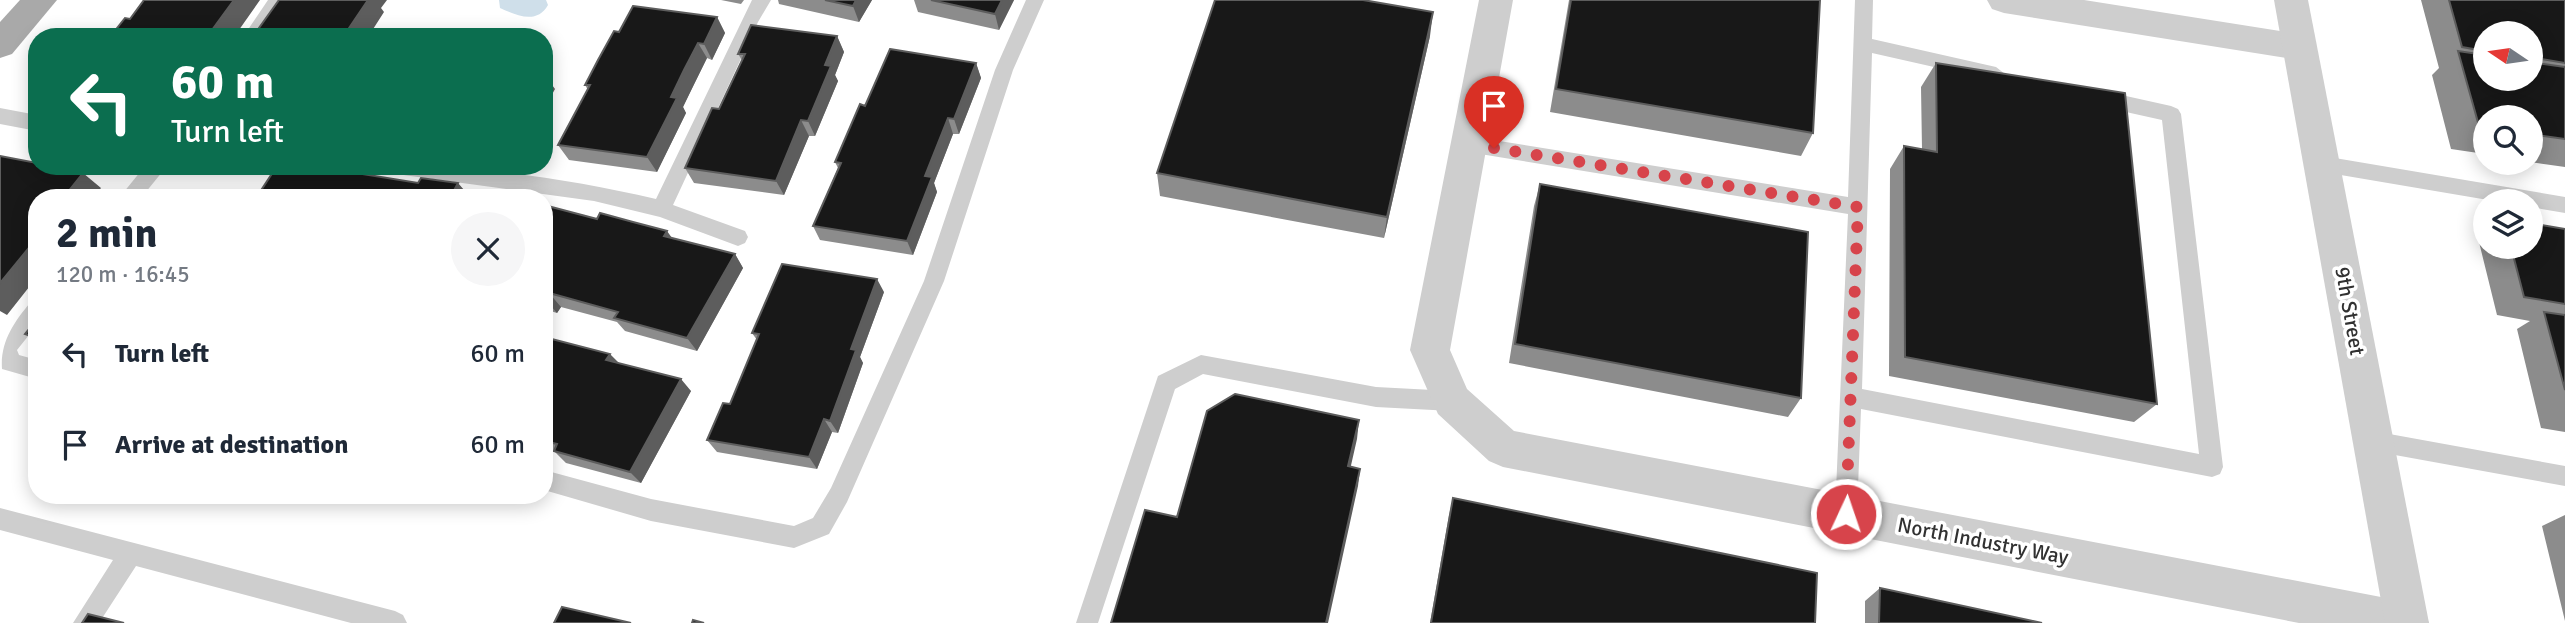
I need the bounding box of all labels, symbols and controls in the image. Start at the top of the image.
north arrow [2473,21,2543,91]
map controls [2473,21,2543,259]
text: 60 m [171,52,274,112]
icon: left [56,56,147,147]
pin [1464,76,1524,148]
icon: arrive [1475,87,1513,125]
button: search [2473,105,2543,175]
text: Turn left [171,112,284,151]
button: layers [2473,189,2543,259]
text: 2 min [56,208,157,259]
button: close [451,212,525,286]
text: 120 m · 16:45 [56,260,190,289]
street label: 9th Street [2329,265,2371,357]
icon: left [56,335,94,373]
text: Turn left [115,338,209,370]
text: 60 m [470,338,525,370]
icon: arrive [56,426,94,464]
text: Arrive at destination [115,429,348,461]
text: 60 m [470,429,525,461]
position arrow [1809,477,1883,551]
street label: North Industry Way [1895,512,2071,570]

